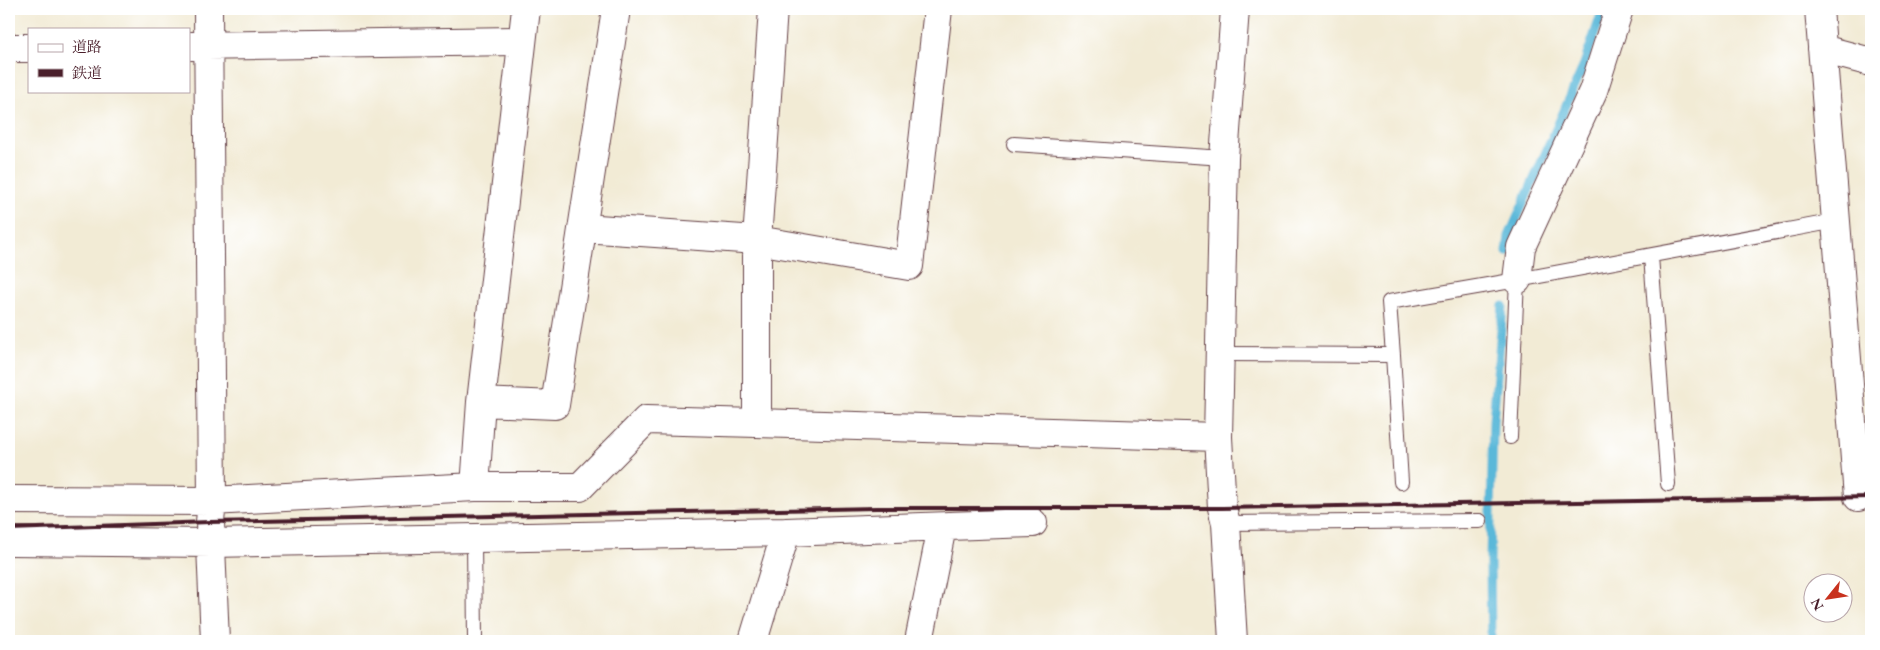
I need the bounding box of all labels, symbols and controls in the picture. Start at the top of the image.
legend [28,28,190,92]
text: 道路 [72,37,102,56]
text: 鉄道 [72,63,102,82]
north arrow [1802,572,1852,622]
text: N [1806,595,1827,614]

